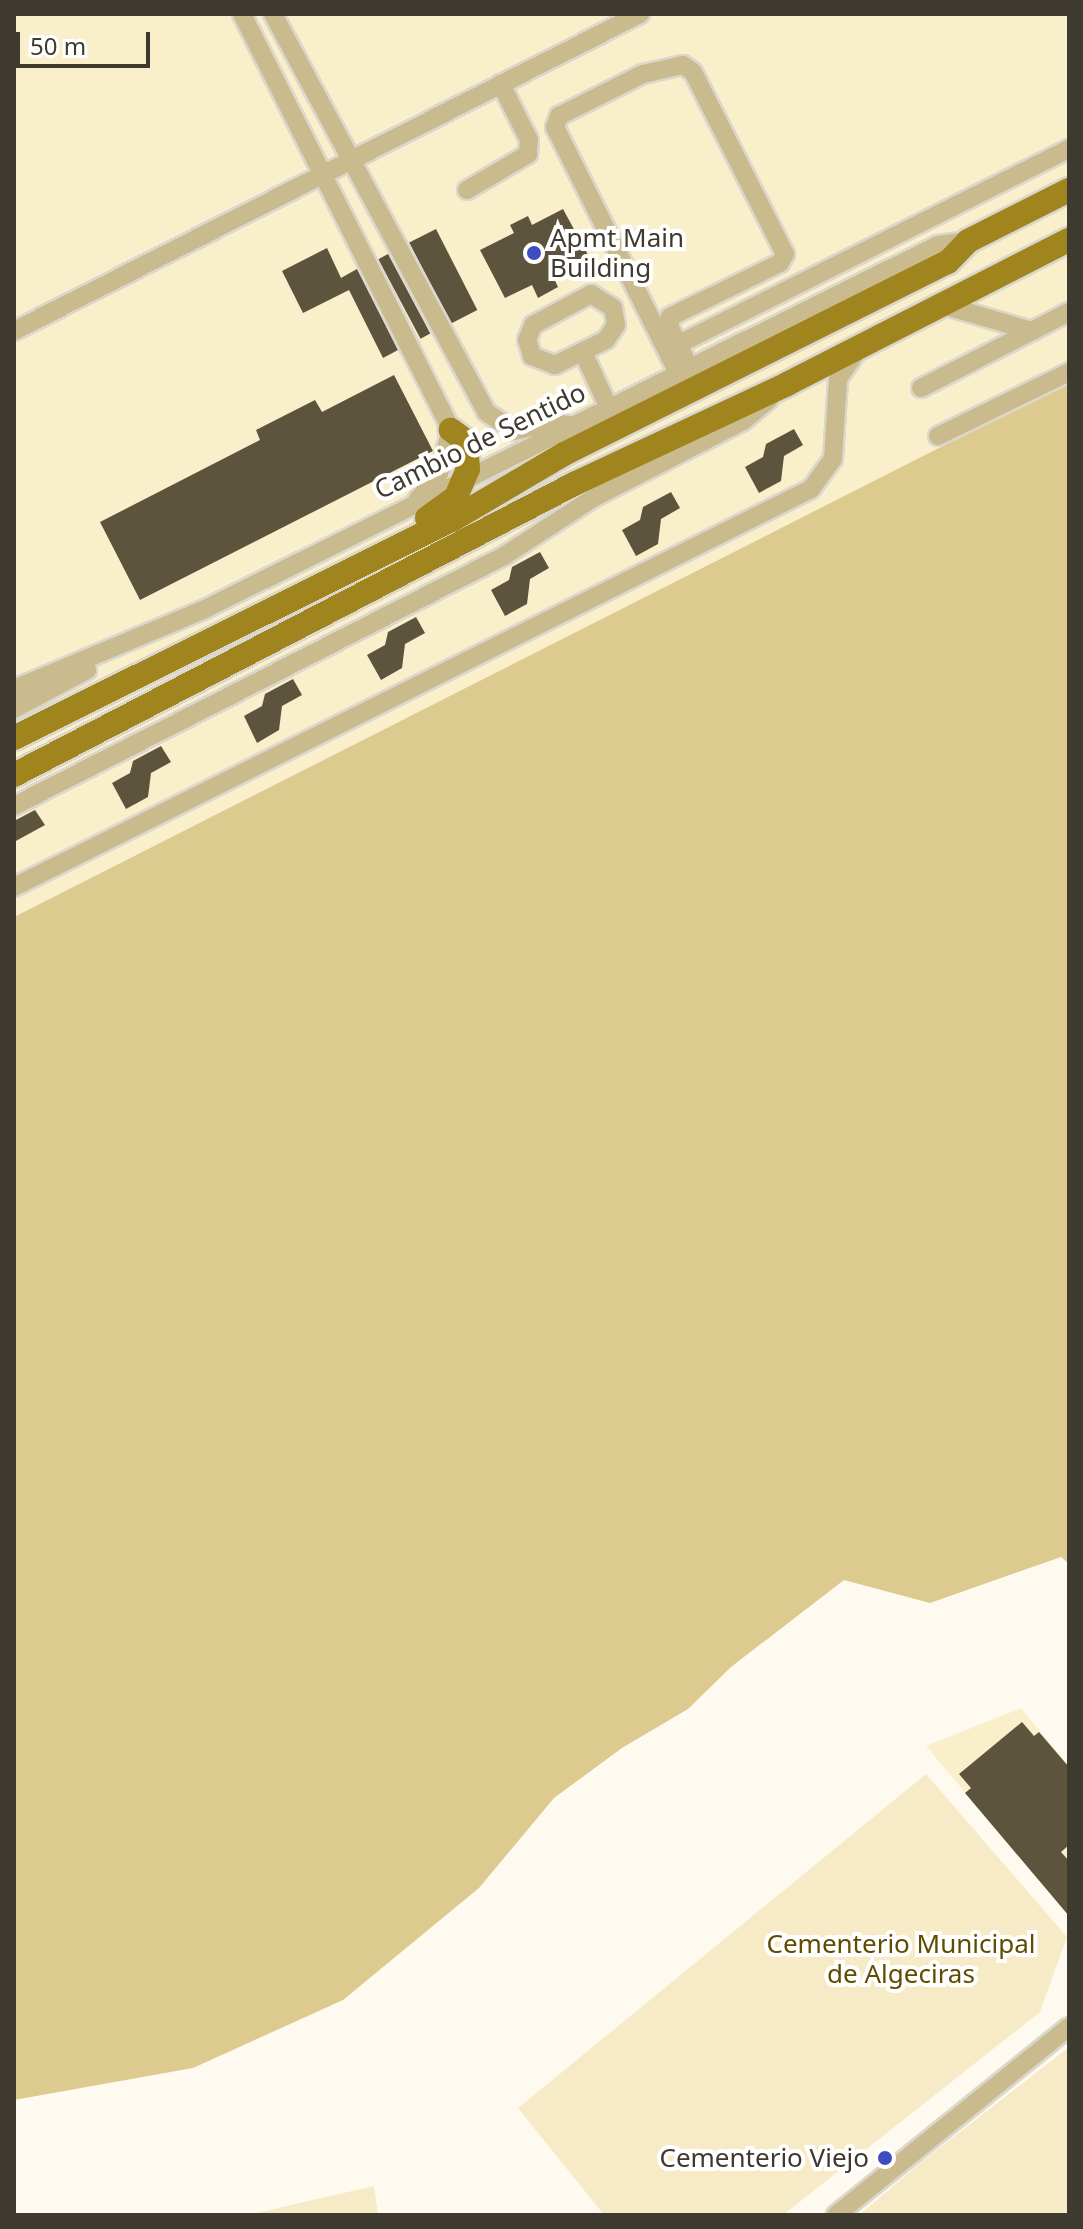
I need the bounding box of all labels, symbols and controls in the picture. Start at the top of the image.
scale bar [20,16,154,66]
text: 50 m [30,29,86,62]
place label: Apmt Main Building [550,222,684,284]
marker: Apmt Main Building [525,244,543,262]
street label: Cambio de Sentido [369,376,591,506]
park label: Cementerio Municipal de Algeciras [766,1928,1036,1990]
place label: Cementerio Viejo [659,2142,869,2174]
marker: Cementerio Viejo [876,2149,894,2167]

